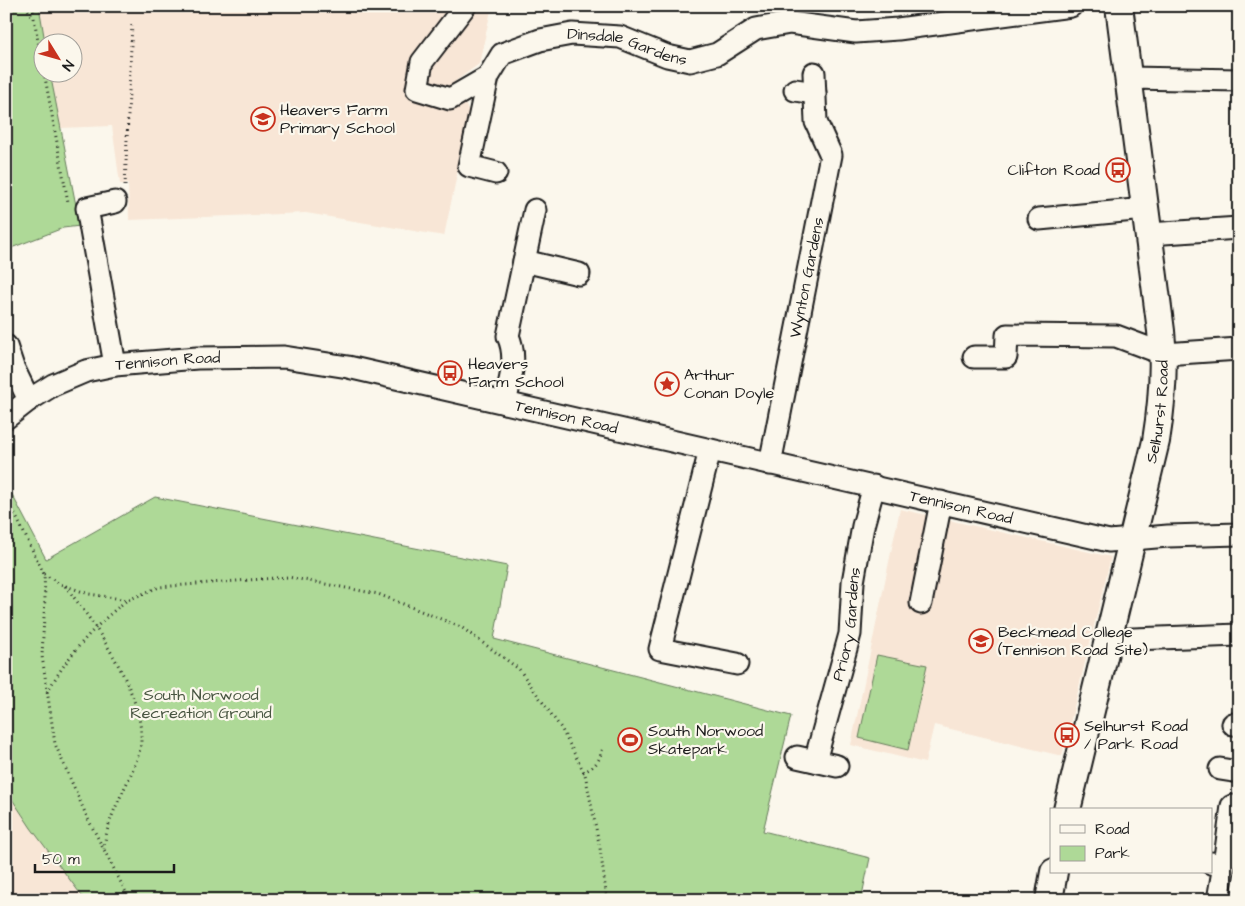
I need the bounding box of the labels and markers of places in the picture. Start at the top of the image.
place label: Heavers Farm Primary School [280,99,395,140]
school or university icon: Heavers Farm Primary School [250,106,276,132]
bus stop icon: Clifton Road [1105,157,1131,183]
place label: Clifton Road [1008,159,1100,181]
place label: Heavers Farm School [468,353,564,393]
bus stop icon: Heavers Farm School [437,360,463,386]
place label: Arthur Conan Doyle [684,364,775,405]
place icon: Arthur Conan Doyle [654,371,680,397]
place label: Beckmead College (Tennison Road Site) [998,621,1148,661]
school or university icon: Beckmead College (Tennison Road Site) [968,628,994,654]
place label: Selhurst Road / Park Road [1084,715,1188,755]
place label: South Norwood Skatepark [648,720,763,760]
bus stop icon: Selhurst Road / Park Road [1054,722,1080,748]
sports icon: South Norwood Skatepark [617,727,643,753]

